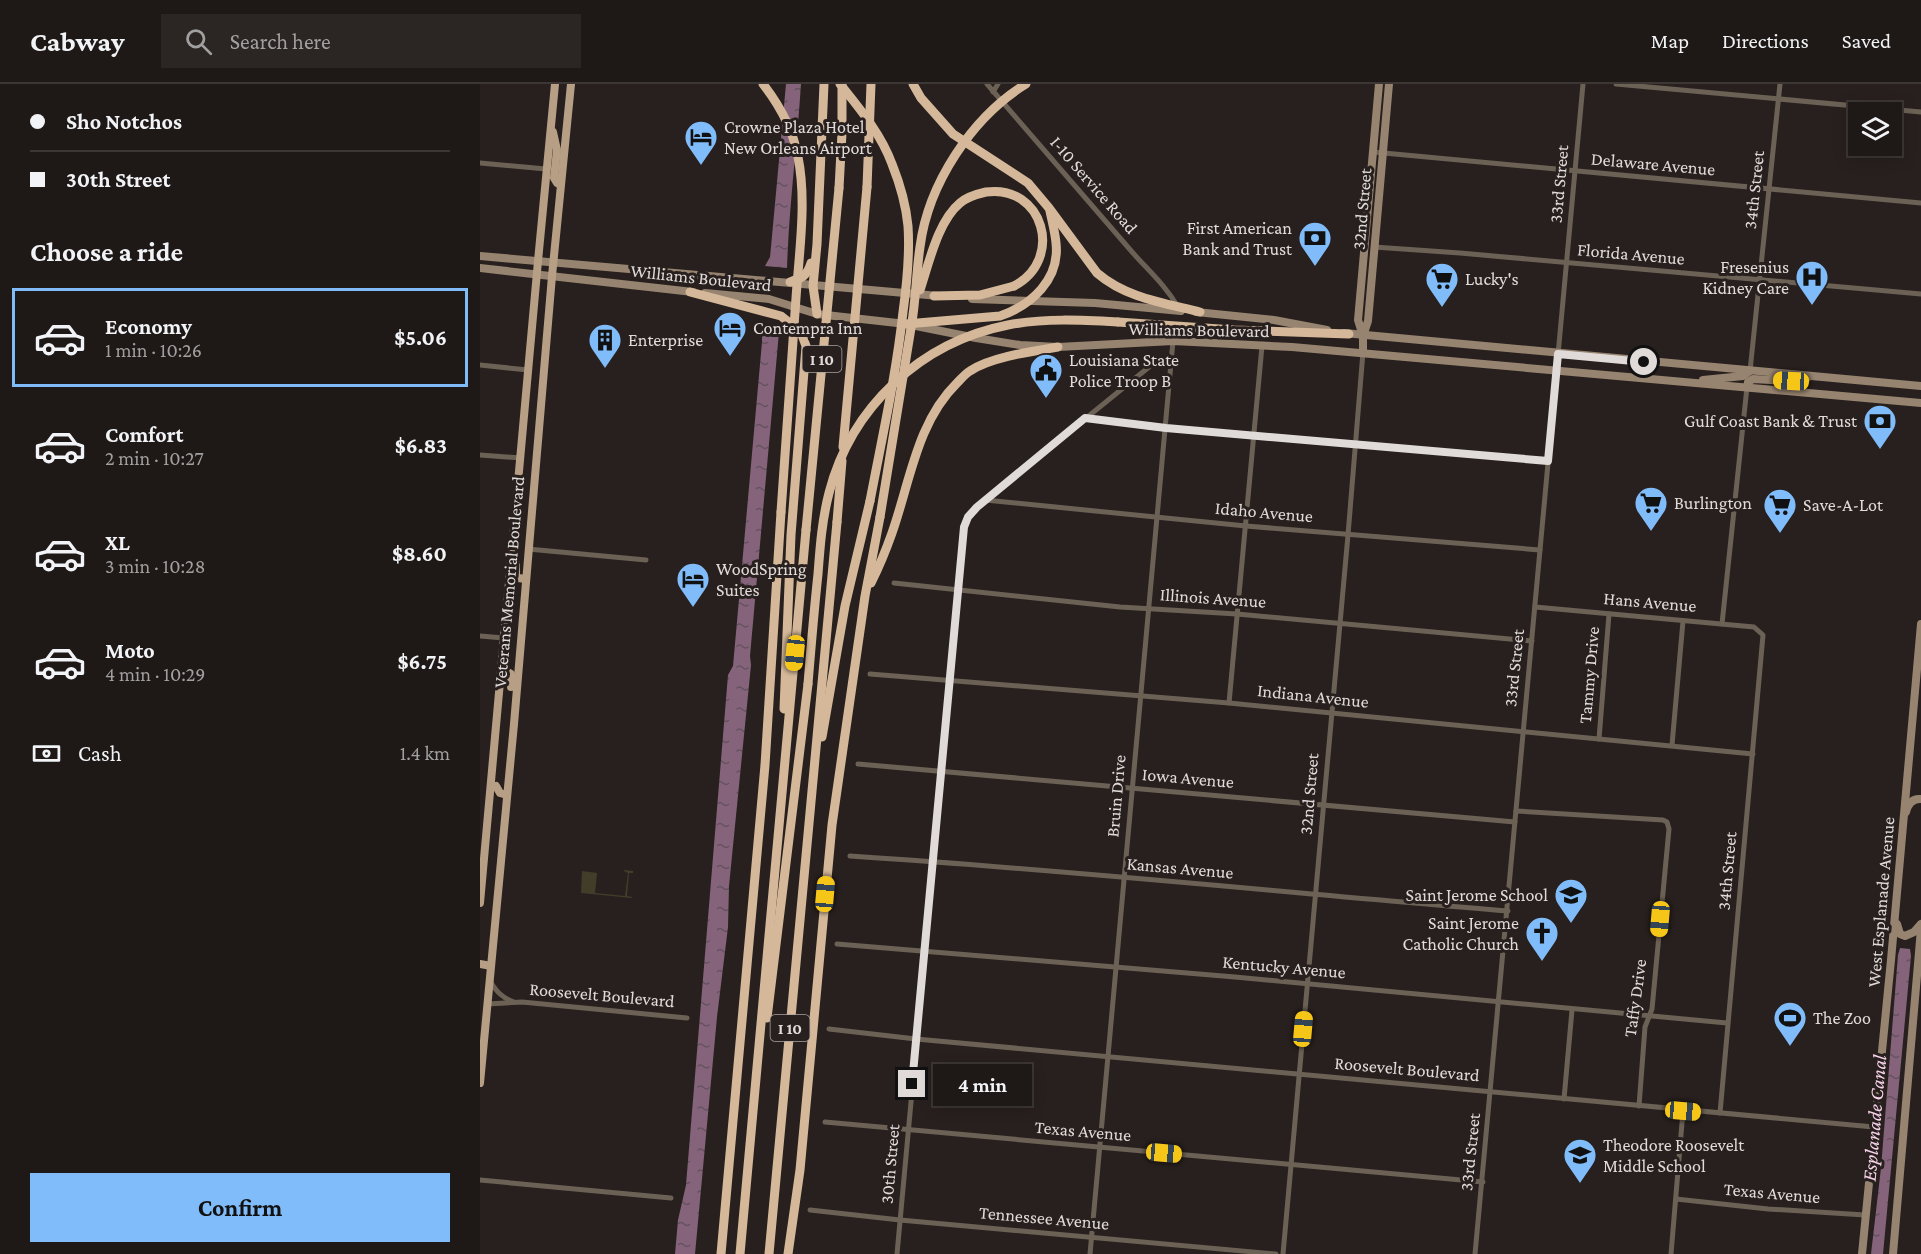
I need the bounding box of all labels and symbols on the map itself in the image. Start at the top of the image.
place label: Crowne Plaza Hotel New Orleans Airport [724,117,873,158]
hotel icon: Crowne Plaza Hotel New Orleans Airport [683,119,719,166]
street label: I-10 Service Road [1046,132,1142,238]
street label: 33rd Street [1546,143,1572,224]
street label: Delaware Avenue [1590,149,1716,179]
street label: 34th Street [1740,149,1768,230]
street label: 32nd Street [1348,166,1376,251]
place label: First American Bank and Trust [1183,218,1293,259]
bank icon: First American Bank and Trust [1297,220,1333,267]
street label: Florida Avenue [1576,239,1686,269]
place label: Fresenius Kidney Care [1702,257,1789,298]
hospital icon: Fresenius Kidney Care [1794,259,1830,306]
street label: Williams Boulevard [630,261,773,295]
supermarket icon: Lucky's [1424,261,1460,308]
place label: Lucky's [1465,269,1519,289]
hotel icon: Contempra Inn [712,310,748,357]
place label: Contempra Inn [753,318,863,338]
street label: Williams Boulevard [1128,319,1270,341]
building icon: Enterprise [587,322,623,369]
place label: Enterprise [628,330,703,350]
road number: I 10 [802,346,842,372]
route start [1630,348,1657,375]
place label: Louisiana State Police Troop B [1069,350,1179,391]
public building icon: Louisiana State Police Troop B [1028,352,1064,399]
car [1773,371,1809,391]
bank icon: Gulf Coast Bank & Trust [1862,403,1898,450]
place label: Gulf Coast Bank & Trust [1684,411,1858,431]
street label: Veterans Memorial Boulevard [490,475,528,689]
supermarket icon: Burlington [1633,485,1669,532]
supermarket icon: Save-A-Lot [1762,487,1798,534]
place label: Burlington [1674,493,1752,513]
place label: Save-A-Lot [1803,495,1884,515]
street label: Idaho Avenue [1214,498,1314,526]
place label: WoodSpring Suites [716,559,807,600]
hotel icon: WoodSpring Suites [675,561,711,608]
street label: Illinois Avenue [1159,584,1267,612]
street label: Hans Avenue [1603,588,1697,616]
street label: Tammy Drive [1575,626,1603,724]
street label: 33rd Street [1500,627,1528,708]
car [784,634,806,672]
street label: Indiana Avenue [1256,680,1370,712]
street label: 32nd Street [1295,751,1323,836]
street label: Bruin Drive [1102,754,1130,838]
street label: Iowa Avenue [1141,764,1235,792]
street label: West Esplanade Avenue [1864,816,1898,988]
street label: 34th Street [1714,830,1740,911]
street label: Kansas Avenue [1126,853,1234,883]
car [814,875,836,913]
school or university icon: Saint Jerome School [1553,877,1589,924]
place label: Saint Jerome School [1406,885,1548,905]
car [1649,900,1671,938]
place label: Saint Jerome Catholic Church [1402,913,1519,954]
church icon: Saint Jerome Catholic Church [1524,915,1560,962]
street label: Kentucky Avenue [1222,952,1347,982]
street label: Taffy Drive [1620,958,1650,1038]
street label: Roosevelt Boulevard [529,979,676,1011]
sports icon: The Zoo [1772,1000,1808,1047]
place label: The Zoo [1813,1008,1871,1028]
car [1292,1010,1314,1048]
road number: I 10 [770,1015,810,1041]
street label: Roosevelt Boulevard [1334,1053,1481,1085]
water label: Esplanade Canal [1858,1053,1892,1182]
callout: 4 min [933,1063,1032,1105]
route end [898,1070,925,1097]
car [1664,1100,1702,1122]
street label: 33rd Street [1456,1111,1484,1192]
street label: Texas Avenue [1034,1117,1132,1145]
street label: 30th Street [877,1122,904,1205]
place label: Theodore Roosevelt Middle School [1603,1135,1745,1176]
school or university icon: Theodore Roosevelt Middle School [1562,1137,1598,1184]
car [1145,1142,1183,1164]
street label: Texas Avenue [1723,1179,1821,1207]
street label: Tennessee Avenue [978,1202,1110,1234]

